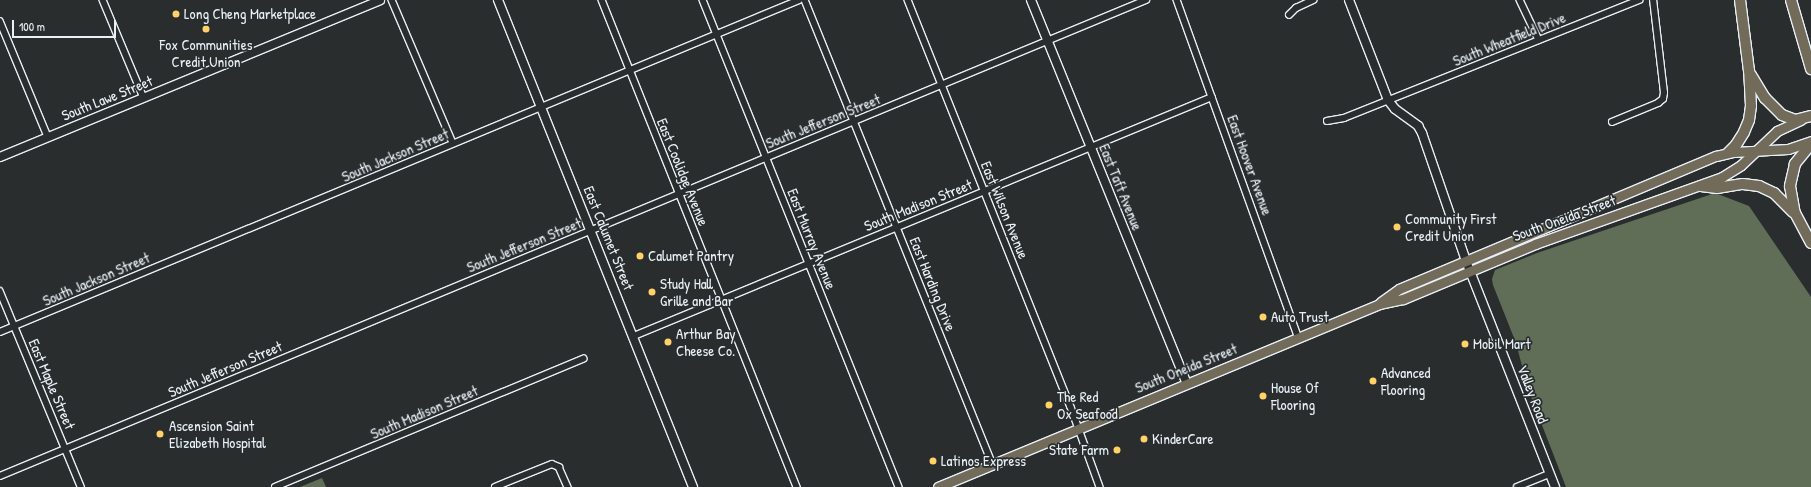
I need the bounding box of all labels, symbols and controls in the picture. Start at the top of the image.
place label: Long Cheng Marketplace [184,5,316,23]
street label: South Wheatfield Drive [1450,8,1568,70]
marker: Long Cheng Marketplace [171,9,181,19]
scale bar [14,12,118,38]
text: 100 m [19,18,45,35]
marker: Fox Communities Credit Union [201,24,211,34]
place label: Fox Communities Credit Union [160,35,252,70]
street label: South Lawe Street [59,72,155,124]
street label: South Jefferson Street [763,90,883,152]
street label: East Hoover Avenue [1224,112,1276,218]
street label: East Coolidge Avenue [653,116,713,228]
street label: South Jackson Street [339,124,451,186]
street label: East Taft Avenue [1095,141,1147,233]
street label: East Wilson Avenue [977,159,1033,261]
street label: South Madison Street [861,175,975,235]
street label: East Calumet Street [580,183,638,293]
street label: East Murray Avenue [784,186,840,292]
street label: South Oneida Street [1510,191,1618,245]
place label: Community First Credit Union [1405,209,1496,244]
street label: South Jefferson Street [464,214,584,276]
marker: Community First Credit Union [1392,222,1402,232]
street label: East Harding Drive [906,234,960,334]
place label: Calumet Pantry [648,247,734,265]
street label: South Jackson Street [40,248,152,310]
marker: Calumet Pantry [635,251,645,261]
place label: Study Hall Grille and Bar [660,274,733,309]
marker: Study Hall Grille and Bar [647,287,657,297]
place label: Auto Trust [1271,308,1329,326]
marker: Auto Trust [1258,312,1268,322]
place label: Arthur Bay Cheese Co. [676,324,736,359]
place label: Mobil Mart [1473,335,1531,353]
street label: East Maple Street [25,336,79,432]
street label: South Jefferson Street [165,337,285,401]
marker: Arthur Bay Cheese Co. [663,337,673,347]
street label: South Oneida Street [1132,339,1240,397]
marker: Mobil Mart [1460,339,1470,349]
street label: Valley Road [1514,362,1552,426]
place label: Advanced Flooring [1381,363,1430,398]
marker: Advanced Flooring [1368,376,1378,386]
place label: House Of Flooring [1271,378,1319,413]
street label: South Madison Street [368,381,480,443]
place label: The Red Ox Seafood [1057,387,1118,422]
marker: House Of Flooring [1258,391,1268,401]
marker: The Red Ox Seafood [1044,400,1054,410]
place label: Ascension Saint Elizabeth Hospital [169,416,266,451]
marker: Ascension Saint Elizabeth Hospital [154,428,166,440]
place label: KinderCare [1152,430,1213,448]
marker: KinderCare [1139,434,1149,444]
place label: State Farm [1049,441,1109,459]
marker: State Farm [1112,445,1122,455]
place label: Latinos Express [941,452,1026,470]
marker: Latinos Express [928,456,938,466]

